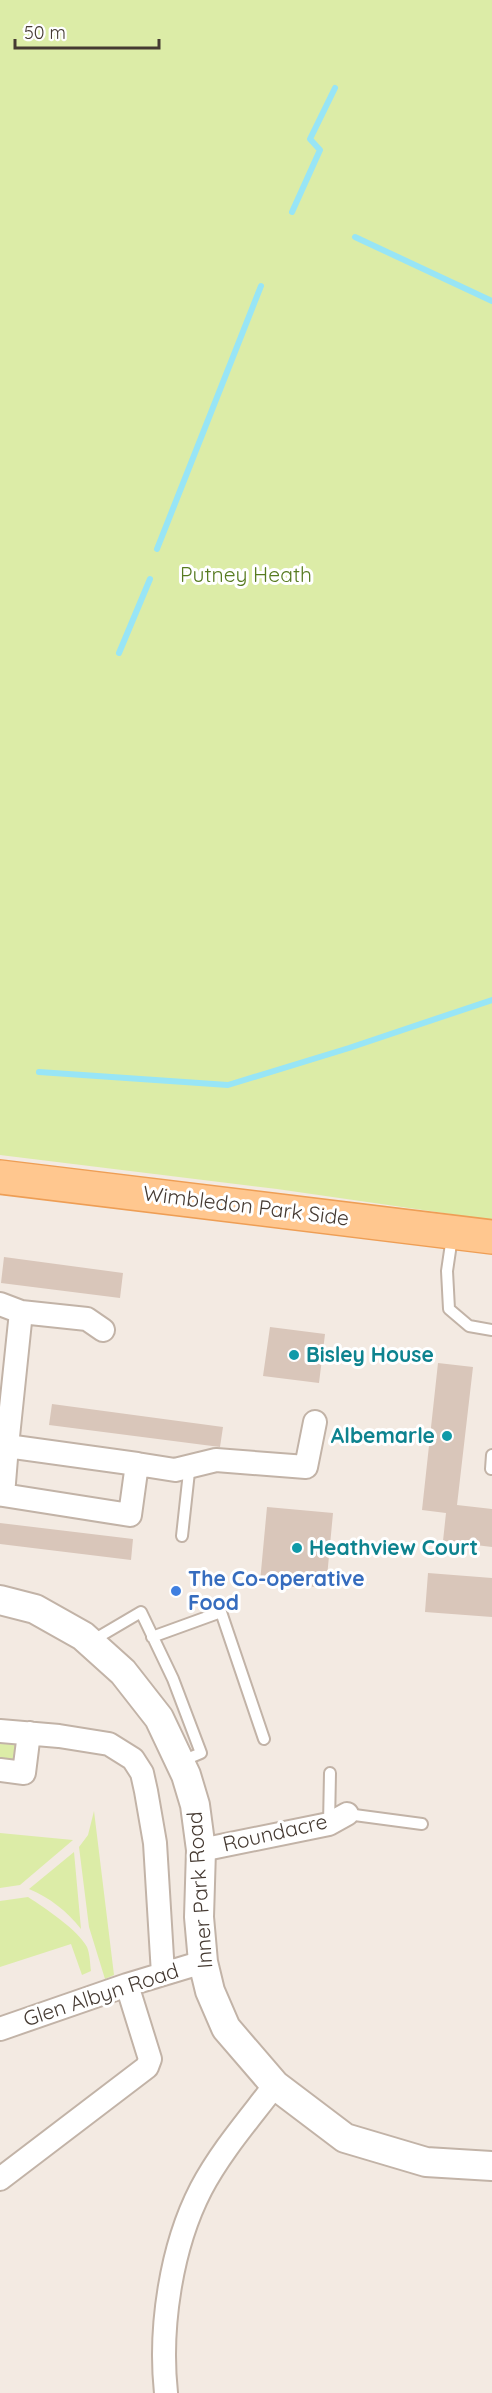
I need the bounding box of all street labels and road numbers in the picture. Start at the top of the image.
street label: Wimbledon Park Side [142,1179,351,1231]
street label: Roundacre [220,1807,330,1857]
street label: Inner Park Road [181,1811,217,1970]
street label: Glen Albyn Road [20,1957,182,2031]

